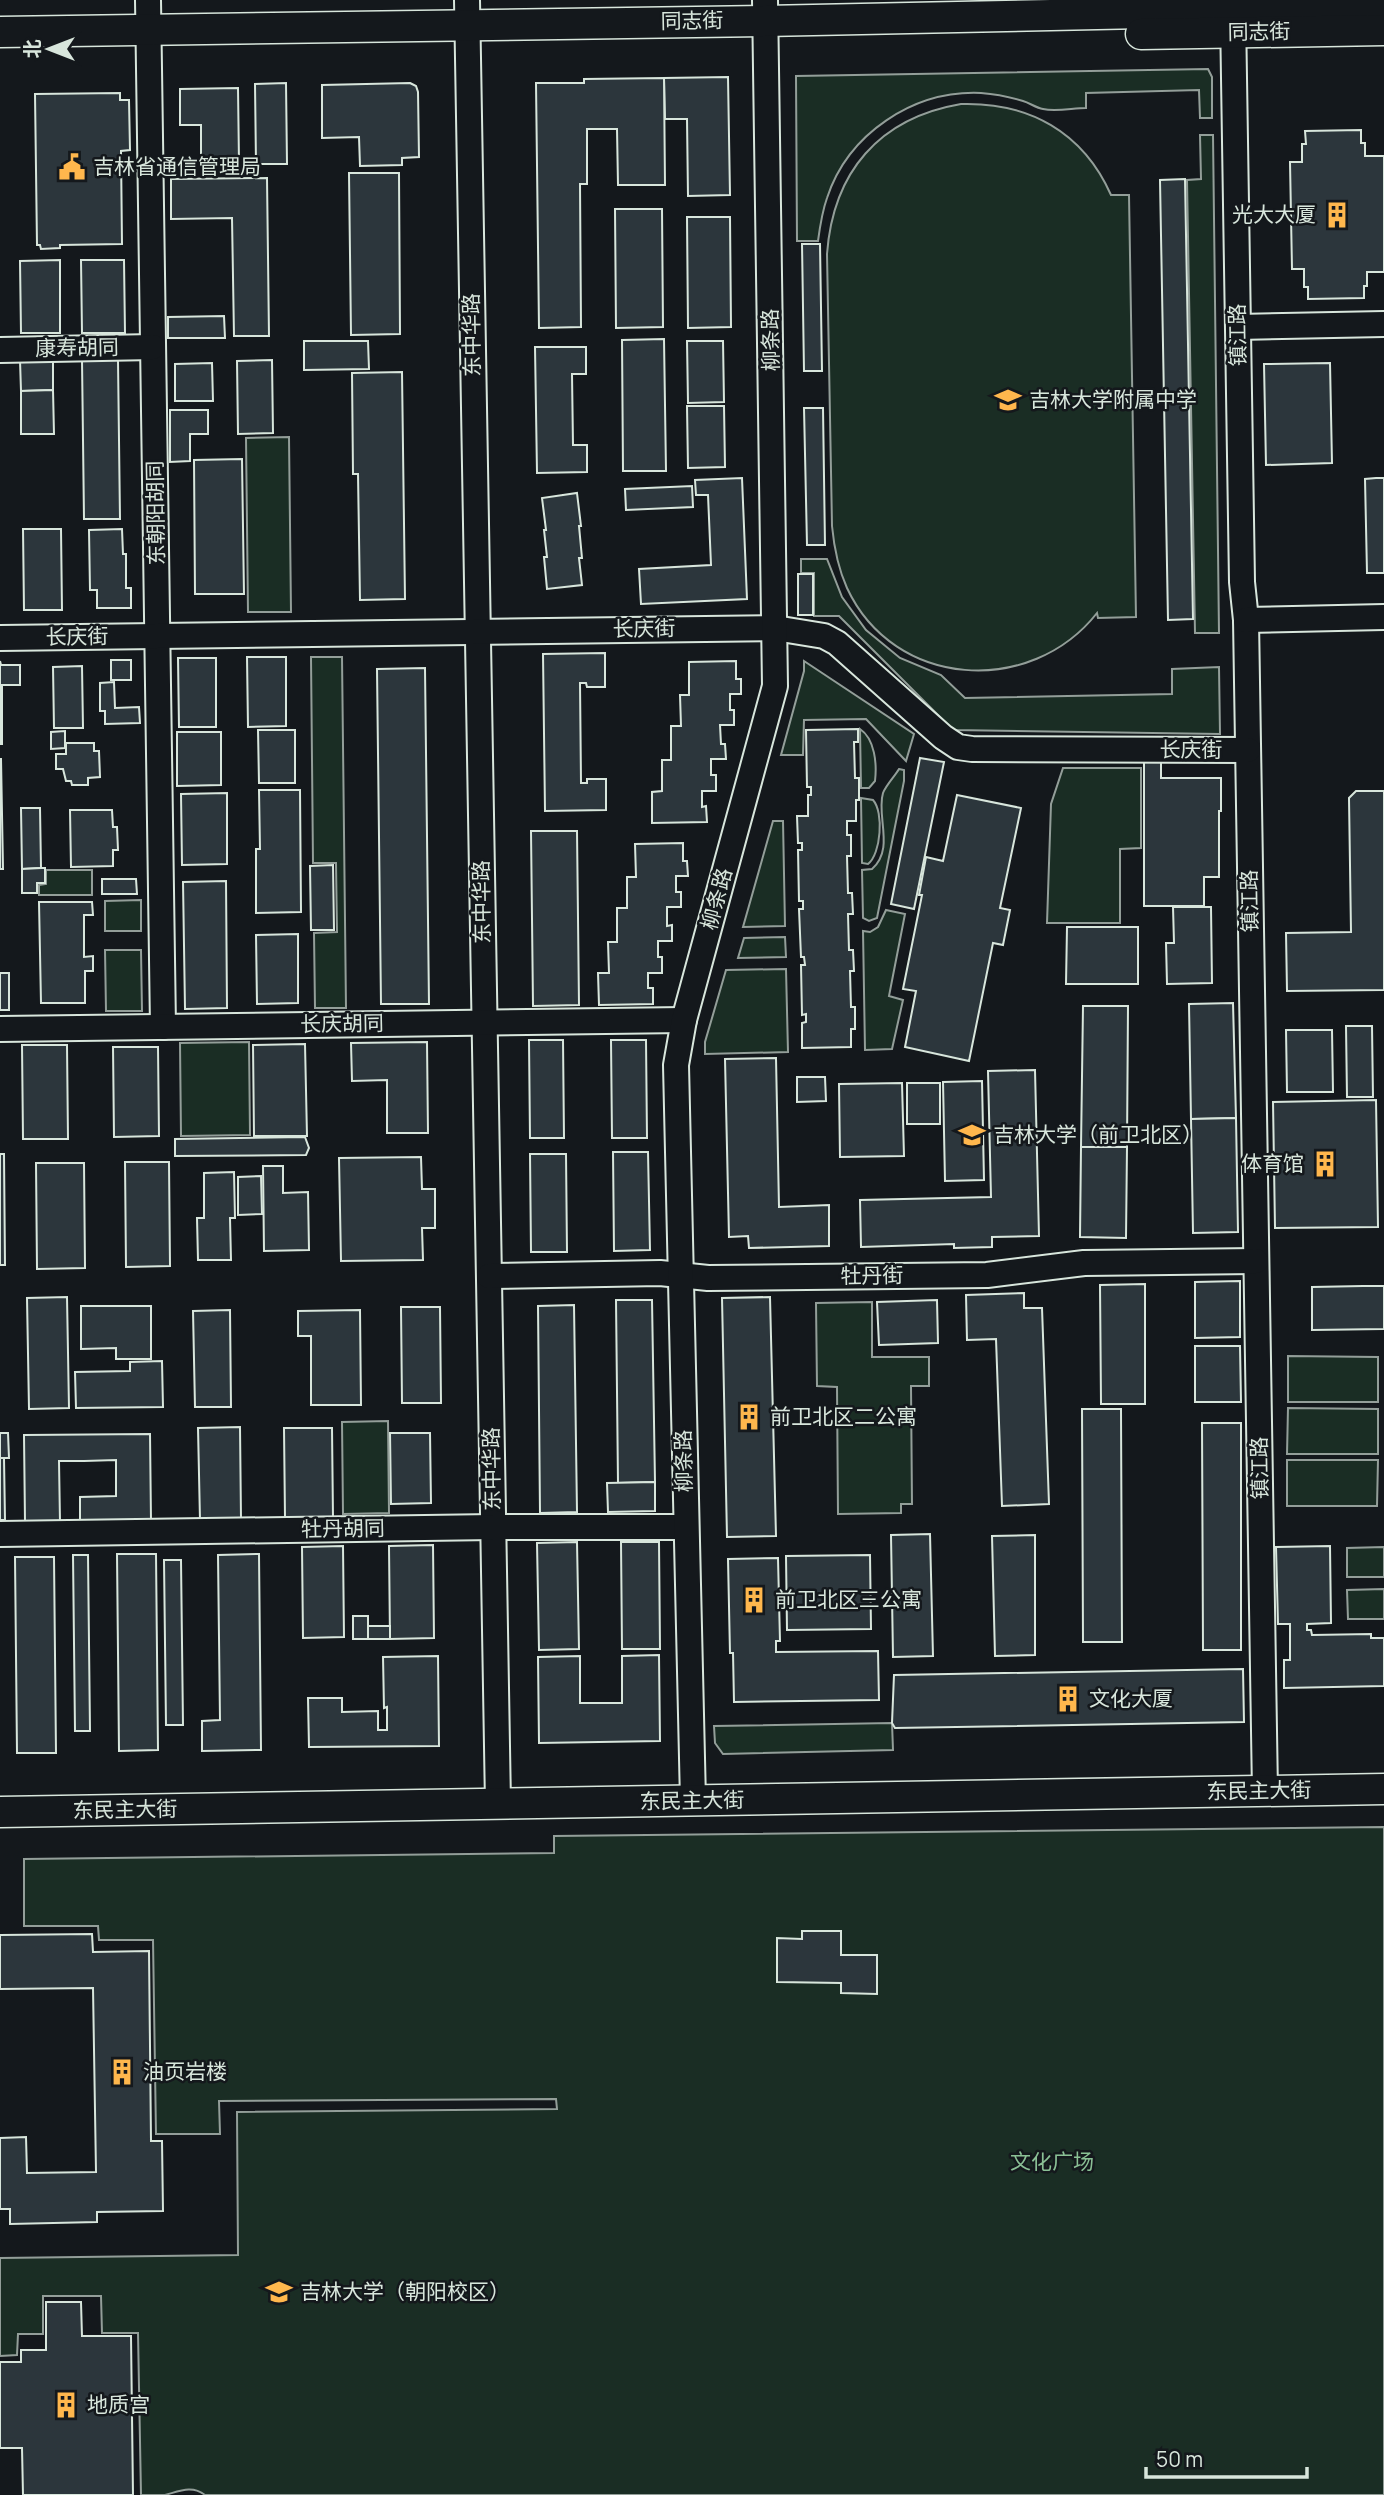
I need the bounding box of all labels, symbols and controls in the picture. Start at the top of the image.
street label: 同志街 [660,5,724,35]
north arrow [14,14,84,84]
street label: 同志街 [1227,16,1291,46]
text: 北 [19,39,45,59]
public building icon: 吉林省通信管理局 [57,152,87,182]
place label: 吉林省通信管理局 [93,152,261,180]
place label: 光大大厦 [1232,200,1316,228]
building icon: 光大大厦 [1322,200,1352,230]
street label: 东中华路 [456,293,486,377]
street label: 镇江路 [1222,303,1252,367]
street label: 柳条路 [755,308,785,372]
street label: 康寿胡同 [35,332,119,362]
school or university icon: 吉林大学附属中学 [993,385,1023,415]
place label: 吉林大学附属中学 [1029,385,1197,413]
street label: 东朝阳胡同 [140,460,170,566]
street label: 长庆街 [612,613,676,643]
street label: 长庆街 [45,621,109,651]
street label: 长庆街 [1160,735,1223,763]
street label: 东中华路 [466,860,496,944]
street label: 柳条路 [694,865,738,933]
street label: 镇江路 [1234,869,1264,933]
street label: 长庆胡同 [300,1008,384,1038]
school or university icon: 吉林大学（前卫北区） [957,1120,987,1150]
place label: 吉林大学（前卫北区） [993,1120,1203,1148]
place label: 体育馆 [1241,1149,1304,1177]
building icon: 体育馆 [1310,1149,1340,1179]
street label: 牡丹街 [840,1260,904,1290]
building icon: 前卫北区二公寓 [734,1402,764,1432]
place label: 前卫北区二公寓 [770,1402,917,1430]
street label: 东中华路 [476,1427,506,1511]
street label: 柳条路 [668,1429,698,1493]
street label: 镇江路 [1244,1436,1274,1500]
street label: 牡丹胡同 [301,1513,385,1543]
building icon: 前卫北区三公寓 [739,1585,769,1615]
place label: 前卫北区三公寓 [775,1585,922,1613]
building icon: 文化大厦 [1053,1684,1083,1714]
place label: 文化大厦 [1089,1684,1173,1712]
street label: 东民主大街 [1206,1775,1312,1805]
street label: 东民主大街 [639,1785,745,1815]
street label: 东民主大街 [72,1794,178,1824]
building icon: 油页岩楼 [107,2057,137,2087]
place label: 油页岩楼 [143,2057,227,2085]
park label: 文化广场 [1010,2147,1094,2175]
school or university icon: 吉林大学（朝阳校区） [264,2277,294,2307]
place label: 吉林大学（朝阳校区） [300,2277,510,2305]
building icon: 地质宫 [51,2390,81,2420]
place label: 地质宫 [87,2390,150,2418]
scale bar [1146,2436,1307,2480]
text: 50 m [1156,2445,1203,2473]

